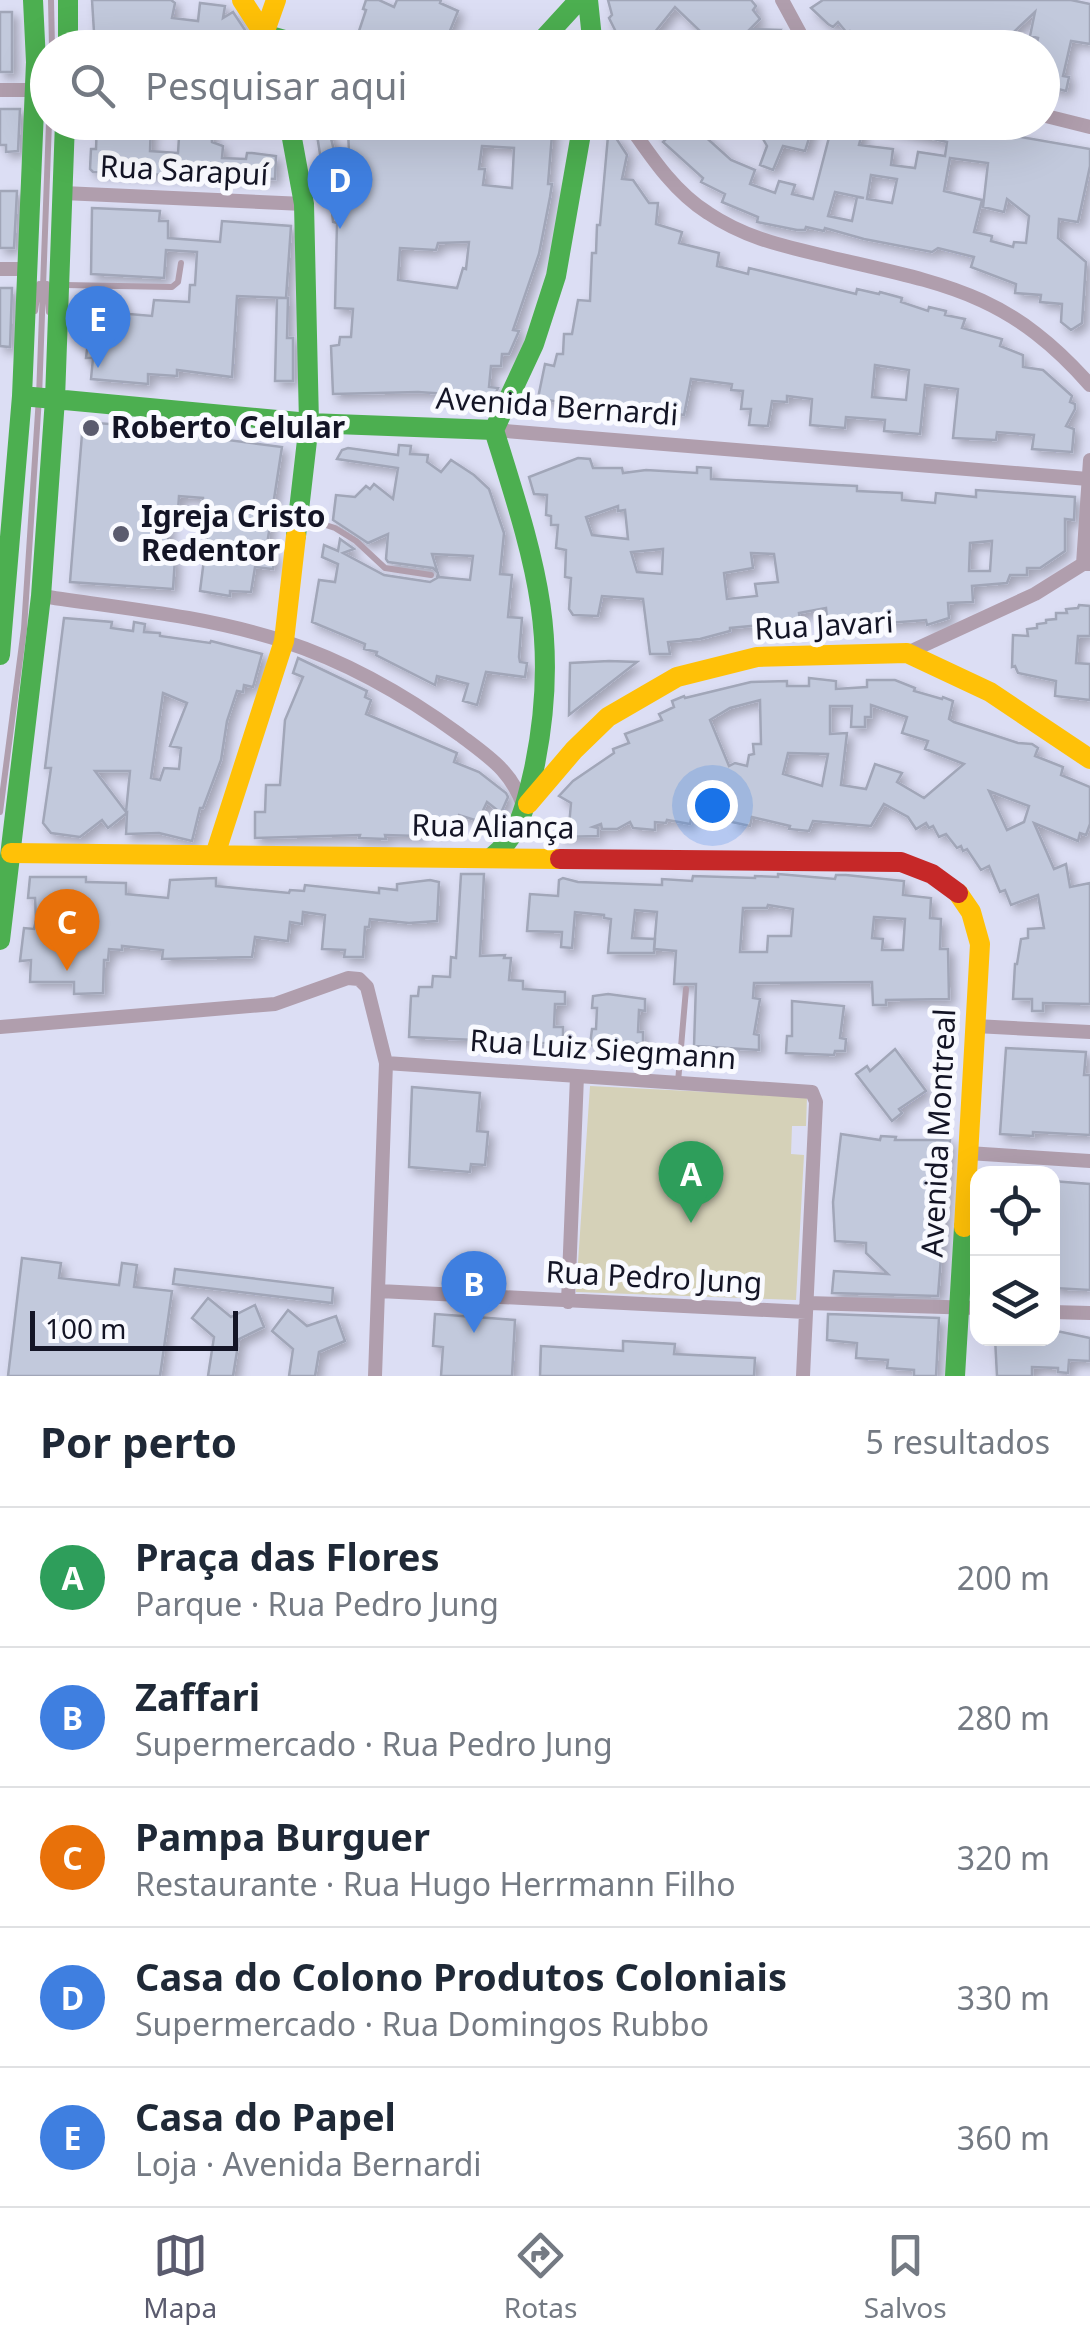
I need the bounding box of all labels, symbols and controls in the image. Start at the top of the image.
search box [30,30,1060,140]
icon: search [65,58,120,113]
text: Pesquisar aqui [145,59,407,111]
street label: Rua Sarapuí [99,145,271,194]
pin: D [308,146,372,229]
pin: E [66,286,130,368]
street label: Avenida Bernardi [435,377,680,434]
place label: Roberto Celular [111,406,346,447]
marker: Roberto Celular [80,417,102,439]
place label: Igreja Cristo Redentor [141,495,326,570]
marker: Igreja Cristo Redentor [110,523,132,545]
street label: Rua Javari [753,600,894,649]
your location [687,780,738,831]
street label: Rua Aliança [411,804,575,847]
pin: C [34,888,100,971]
street label: Avenida Montreal [911,1008,964,1258]
street label: Rua Luiz Siegmann [468,1019,738,1078]
pin: A [658,1140,724,1223]
map controls [970,1166,1060,1346]
button: locate [970,1166,1060,1256]
pin: B [442,1250,506,1333]
street label: Rua Pedro Jung [545,1250,763,1303]
button: layers [970,1256,1060,1346]
scale bar [30,1306,238,1350]
text: 100 m [45,1309,127,1347]
text: Por perto [40,1413,237,1470]
text: 5 resultados [866,1420,1050,1463]
text: Praça das Flores [135,1530,440,1582]
text: A [61,1556,84,1599]
text: 200 m [957,1556,1050,1599]
text: Parque · Rua Pedro Jung [135,1582,499,1625]
text: Zaffari [135,1670,260,1722]
text: B [62,1696,83,1739]
text: 280 m [957,1696,1050,1739]
text: Supermercado · Rua Pedro Jung [135,1722,613,1765]
text: Pampa Burguer [135,1810,430,1862]
text: C [62,1836,83,1879]
text: 320 m [957,1836,1050,1879]
text: Restaurante · Rua Hugo Herrmann Filho [135,1862,736,1905]
text: Casa do Colono Produtos Coloniais [135,1950,787,2002]
text: D [61,1976,84,2019]
text: 330 m [957,1976,1050,2019]
text: Supermercado · Rua Domingos Rubbo [135,2002,709,2045]
text: Casa do Papel [135,2090,396,2142]
text: E [64,2116,81,2159]
text: 360 m [957,2116,1050,2159]
text: Loja · Avenida Bernardi [135,2142,482,2185]
tab: Mapa [143,2228,217,2326]
tab: Rotas [504,2228,577,2326]
tab: Salvos [864,2228,947,2326]

